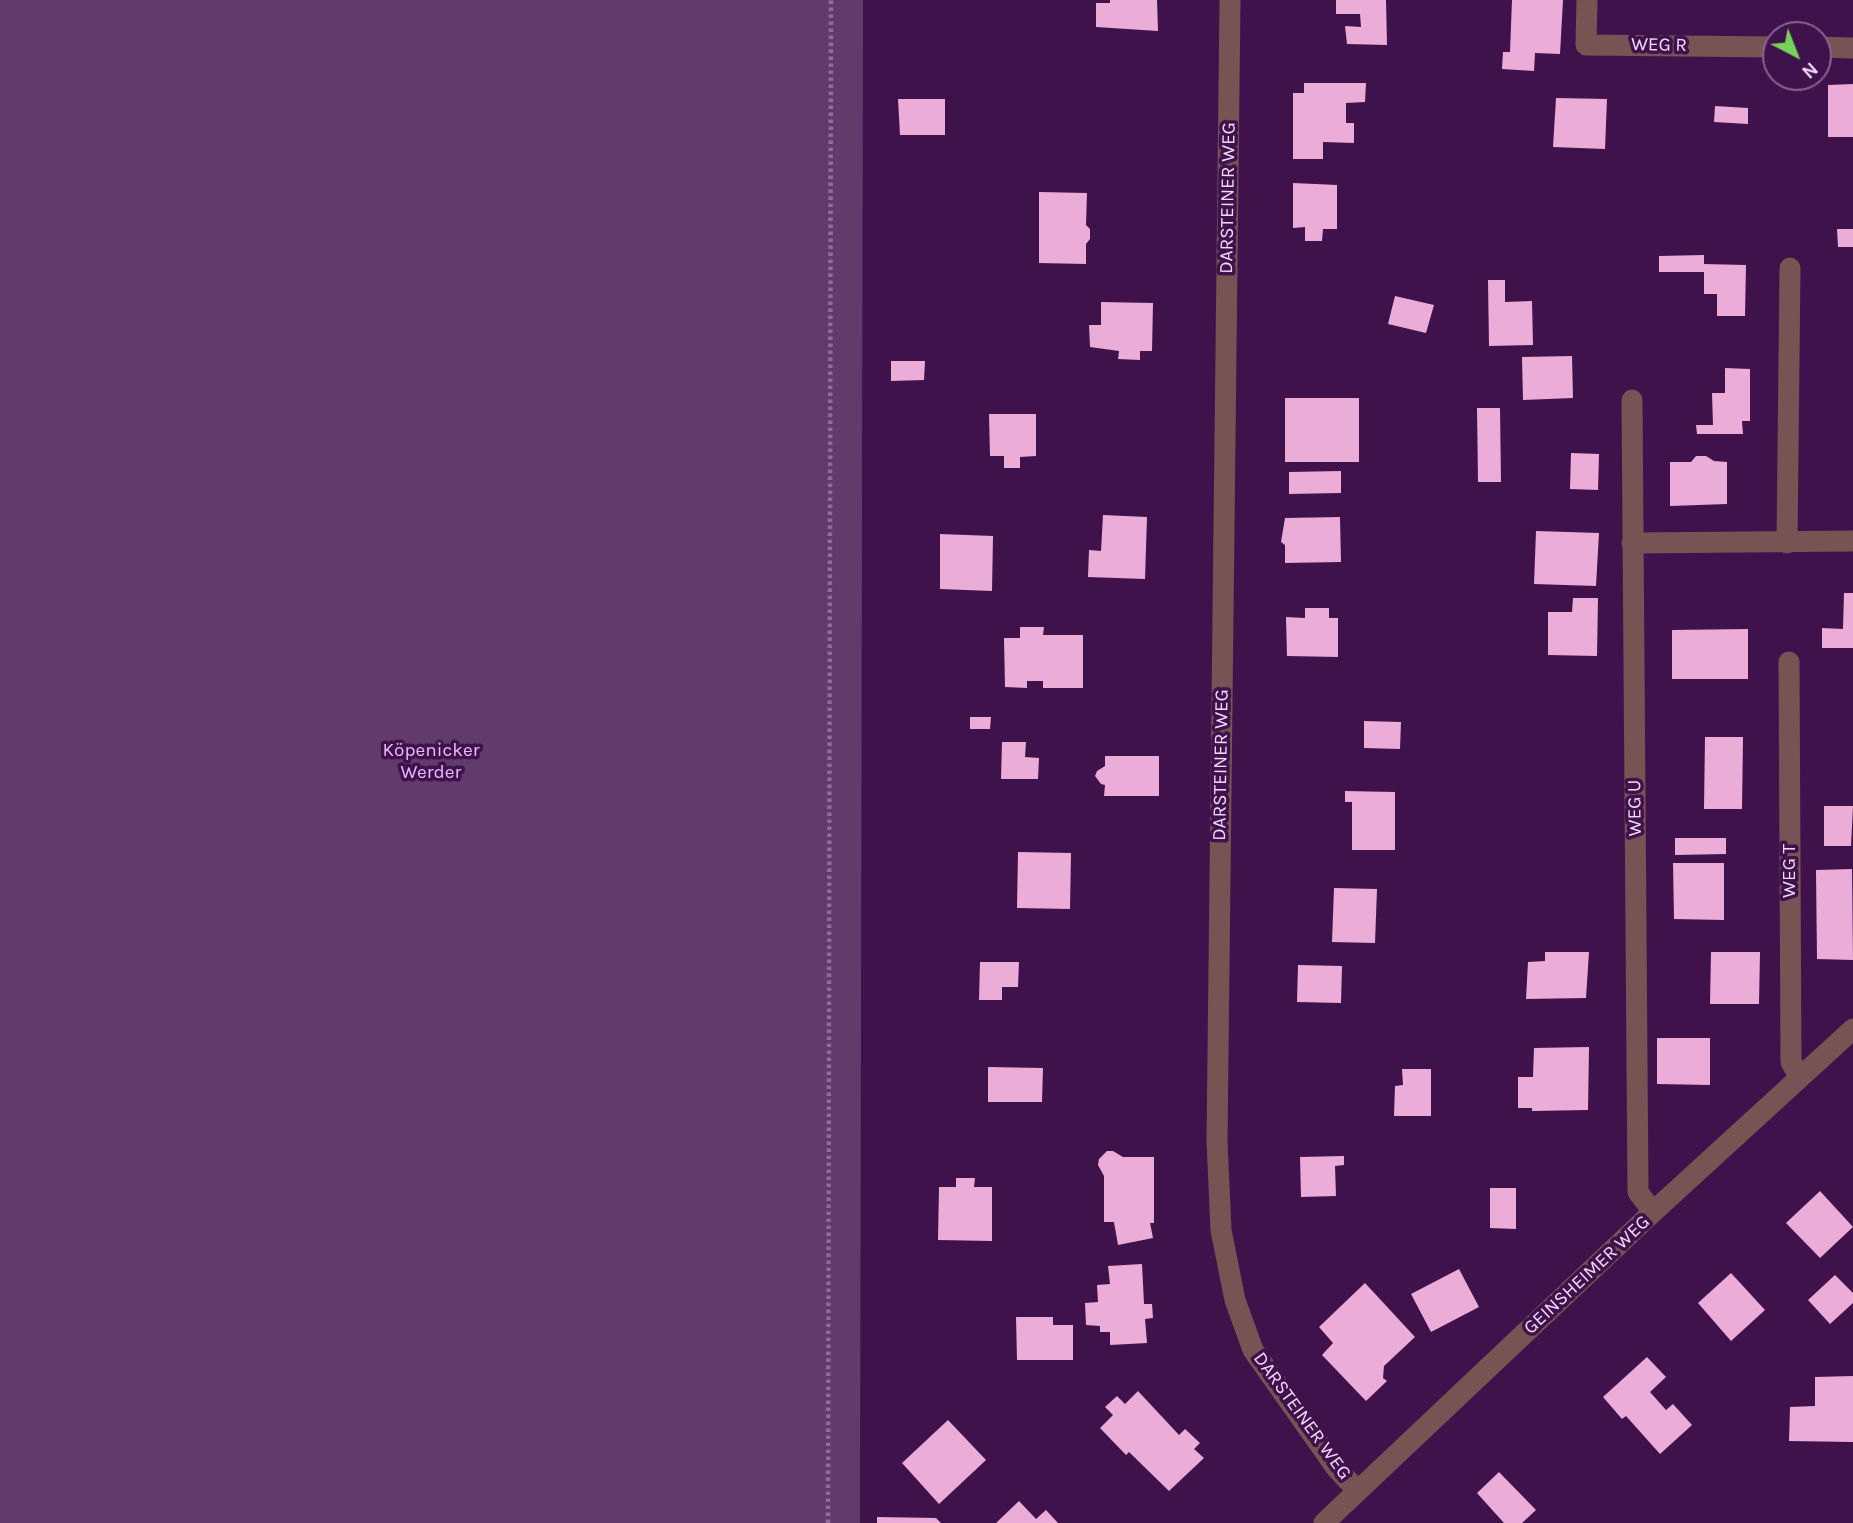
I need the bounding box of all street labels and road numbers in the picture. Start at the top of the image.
street label: WEG R [1631,33,1687,57]
street label: DARSTEINER WEG [1215,122,1241,274]
street label: DARSTEINER WEG [1208,689,1234,841]
street label: WEG U [1623,779,1647,837]
street label: WEG T [1779,844,1801,898]
street label: GEINSHEIMER WEG [1519,1211,1655,1339]
street label: DARSTEINER WEG [1248,1348,1356,1484]

